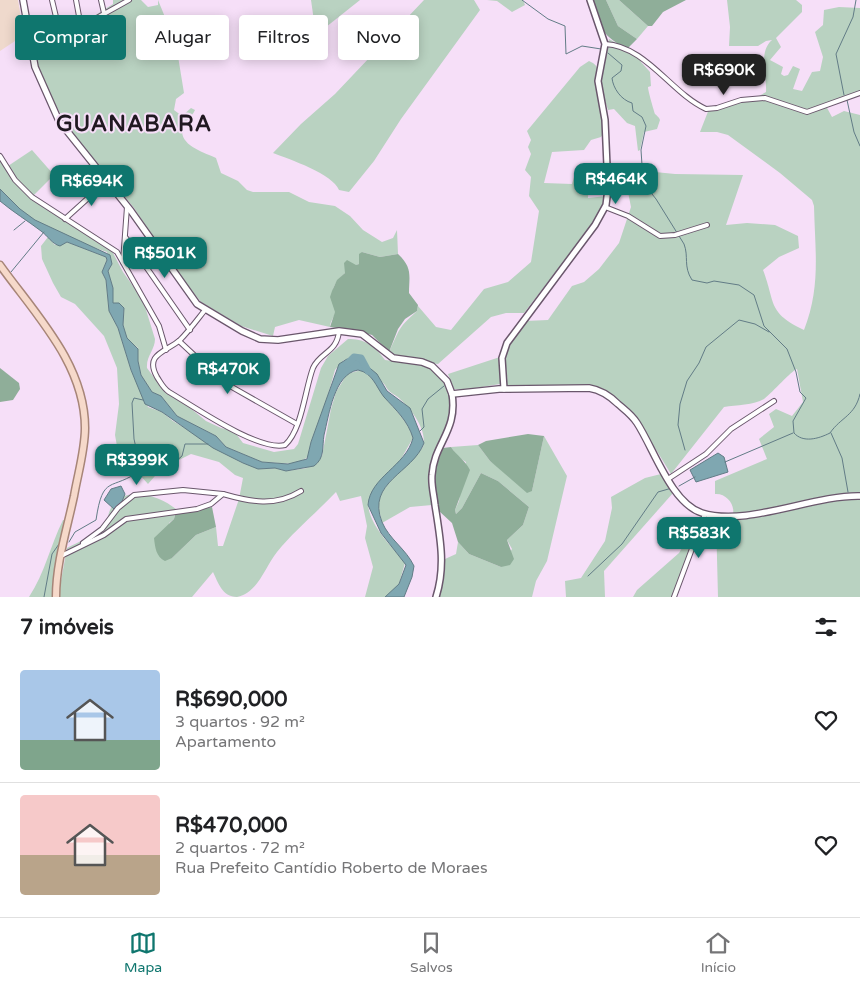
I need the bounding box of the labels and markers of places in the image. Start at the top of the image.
pin: R$690K [683,54,765,96]
pin: R$464K [575,162,657,205]
pin: R$694K [51,164,133,207]
pin: R$501K [124,236,206,279]
pin: R$470K [187,352,269,395]
pin: R$399K [96,444,178,486]
pin: R$583K [658,516,740,559]

